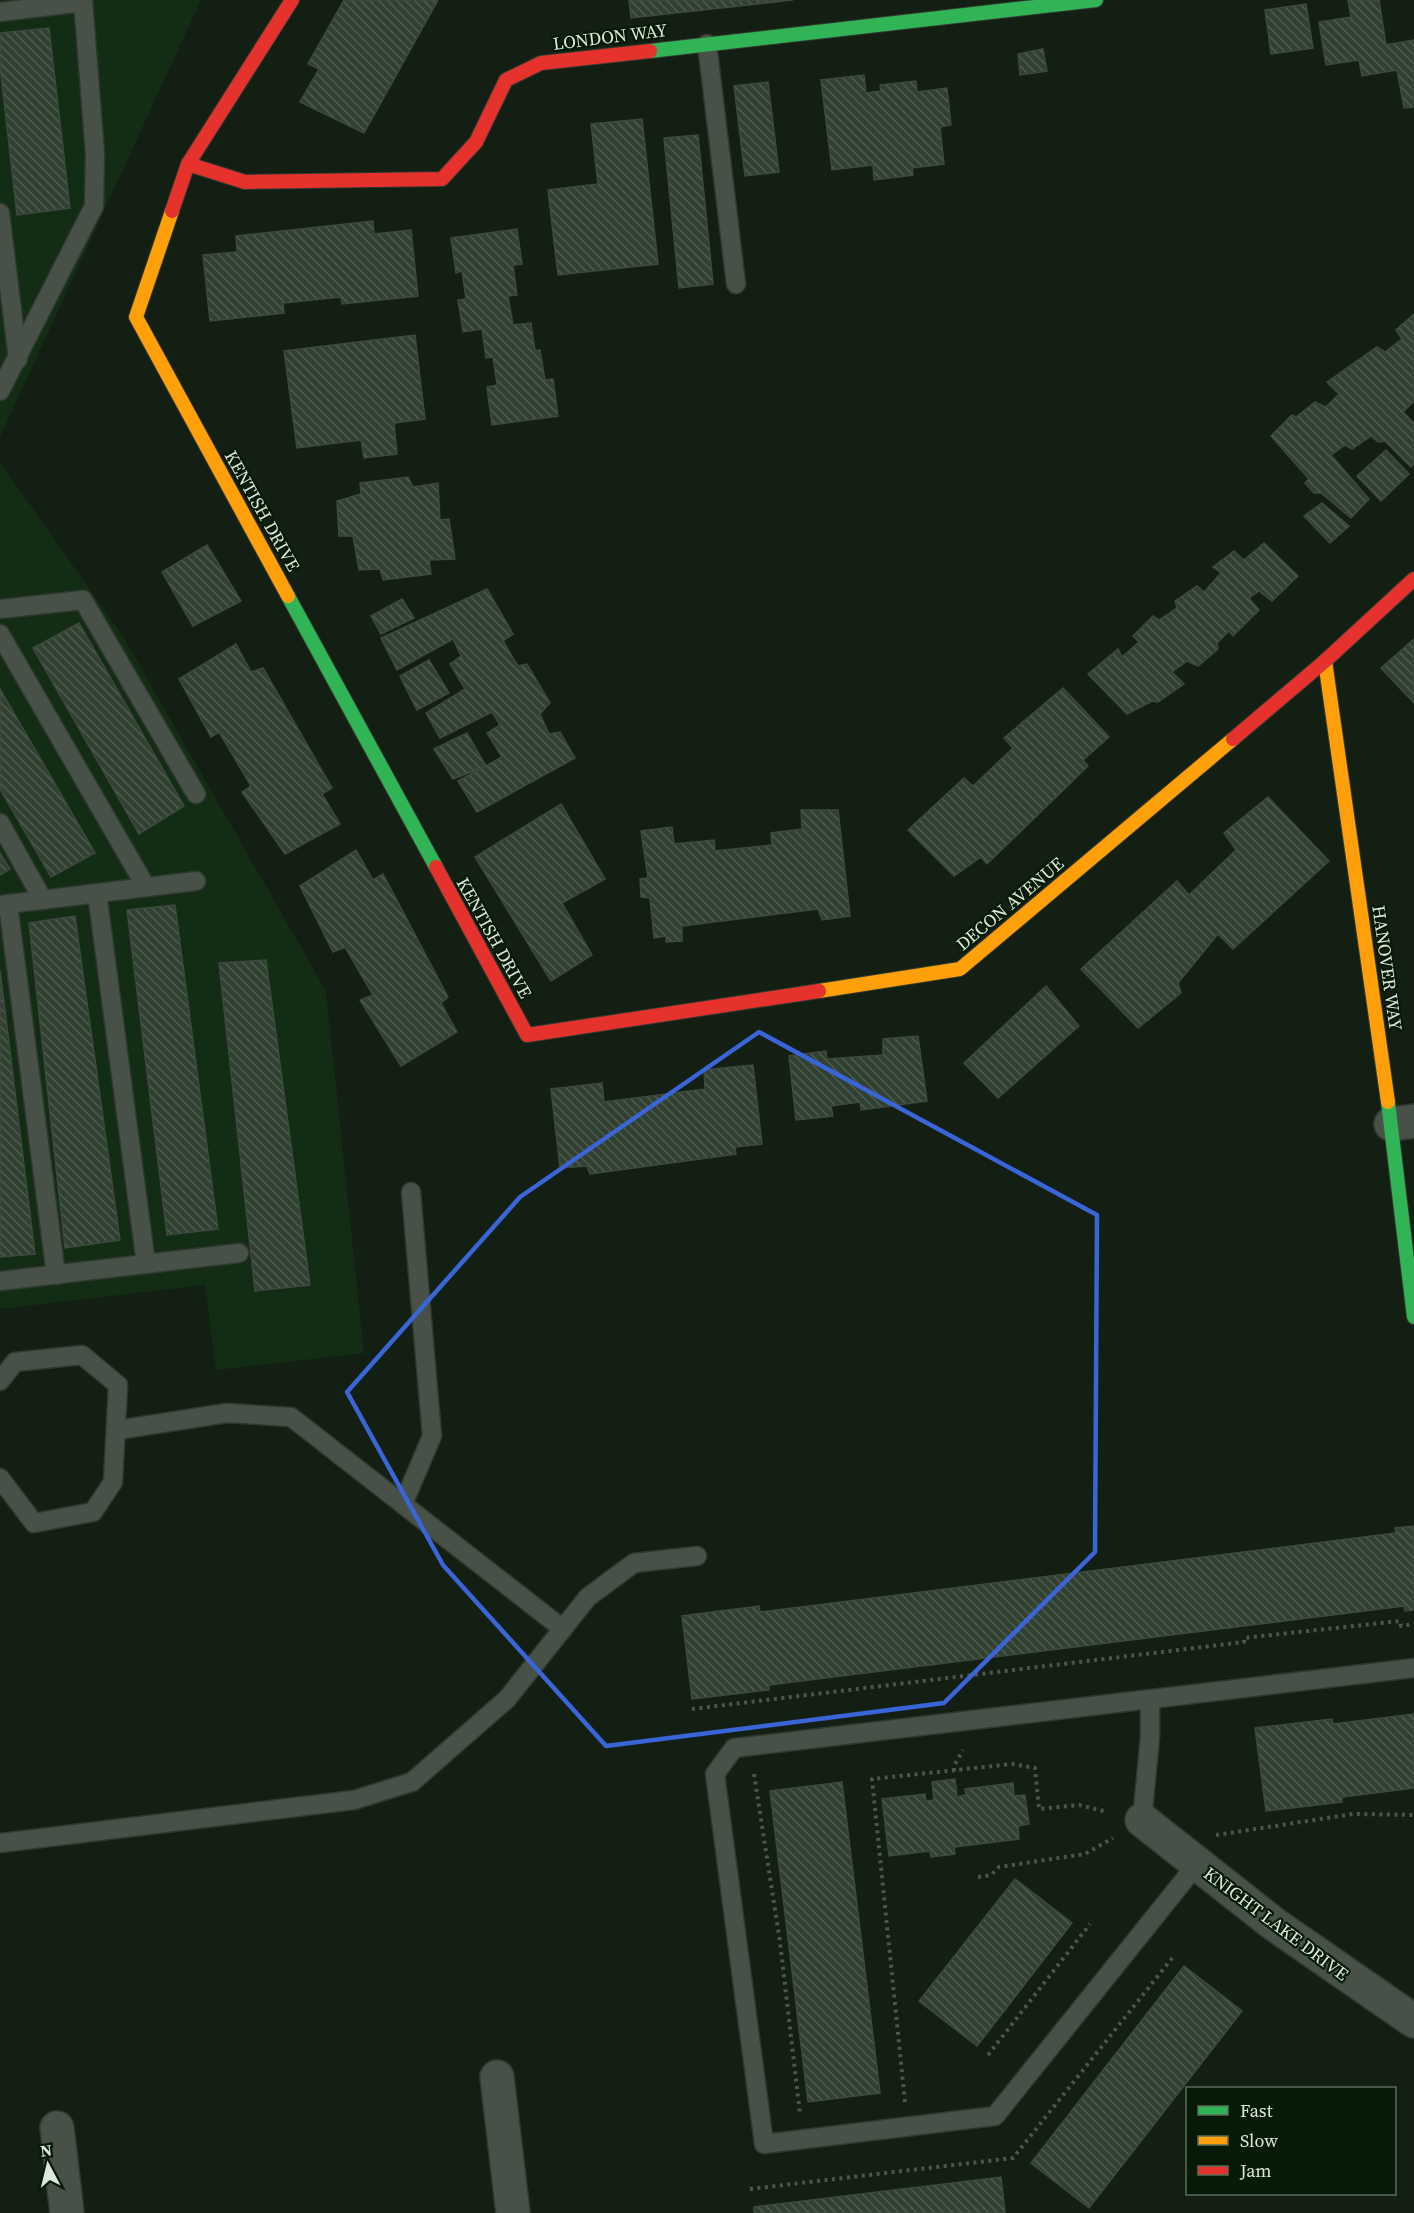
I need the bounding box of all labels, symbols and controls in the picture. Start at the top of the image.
street label: LONDON WAY [551,17,669,56]
street label: KENTISH DRIVE [219,446,306,576]
street label: DECON AVENUE [950,851,1069,956]
street label: KENTISH DRIVE [451,873,538,1003]
street label: HANOVER WAY [1366,904,1409,1033]
street label: KNIGHT LAKE DRIVE [1199,1861,1354,1986]
legend [1186,2087,1396,2195]
text: Fast [1240,2098,1273,2123]
text: Slow [1240,2128,1278,2153]
north arrow [18,2135,78,2195]
text: N [39,2138,54,2162]
text: Jam [1239,2158,1272,2183]

